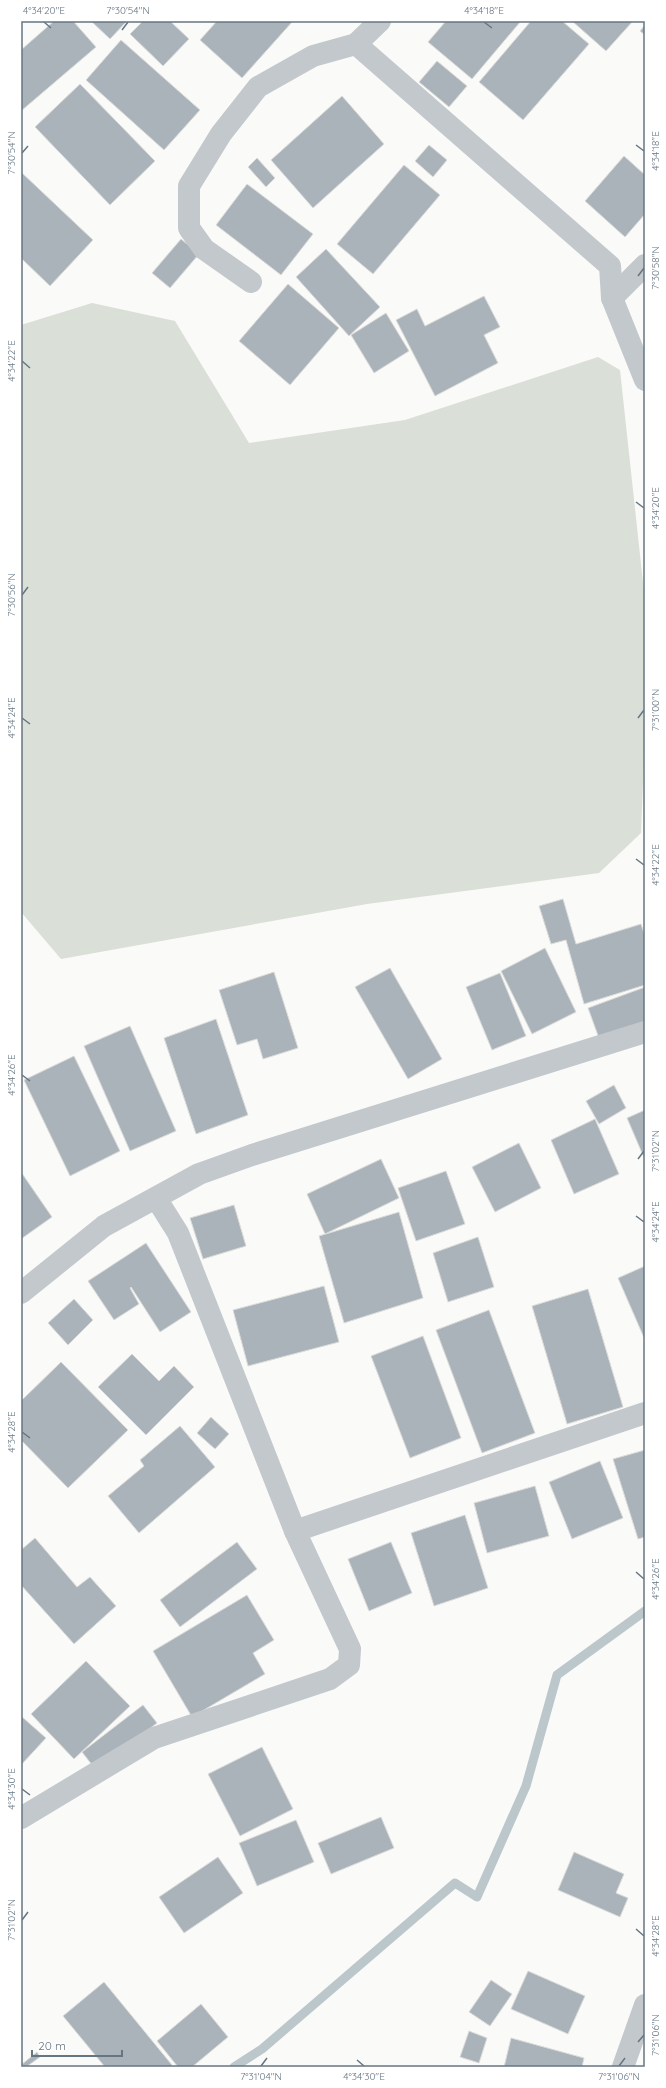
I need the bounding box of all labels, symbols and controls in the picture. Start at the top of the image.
text: 4°34'20"E [23,4,65,17]
text: 7°30'54"N [106,4,150,17]
text: 4°34'18"E [464,4,504,17]
text: 7°30'54"N [5,131,18,175]
text: 4°34'18"E [649,131,662,171]
text: 7°30'58"N [649,246,662,290]
text: 4°34'22"E [5,340,18,382]
text: 4°34'20"E [649,487,662,529]
text: 7°30'56"N [5,573,18,617]
text: 7°31'00"N [649,689,662,731]
text: 4°34'24"E [5,697,18,739]
text: 4°34'22"E [649,844,662,886]
text: 4°34'26"E [5,1054,18,1096]
text: 7°31'02"N [649,1130,662,1172]
text: 4°34'24"E [649,1201,662,1243]
text: 4°34'28"E [5,1411,18,1453]
text: 4°34'26"E [649,1558,662,1600]
text: 4°34'30"E [5,1768,18,1810]
text: 7°31'02"N [5,1899,18,1941]
text: 4°34'28"E [649,1915,662,1957]
text: 7°31'06"N [649,2014,662,2056]
scale bar [32,2032,122,2058]
text: 20 m [38,2038,66,2053]
text: 7°31'04"N [240,2070,282,2083]
text: 4°34'30"E [343,2070,385,2083]
text: 7°31'06"N [598,2070,640,2083]

